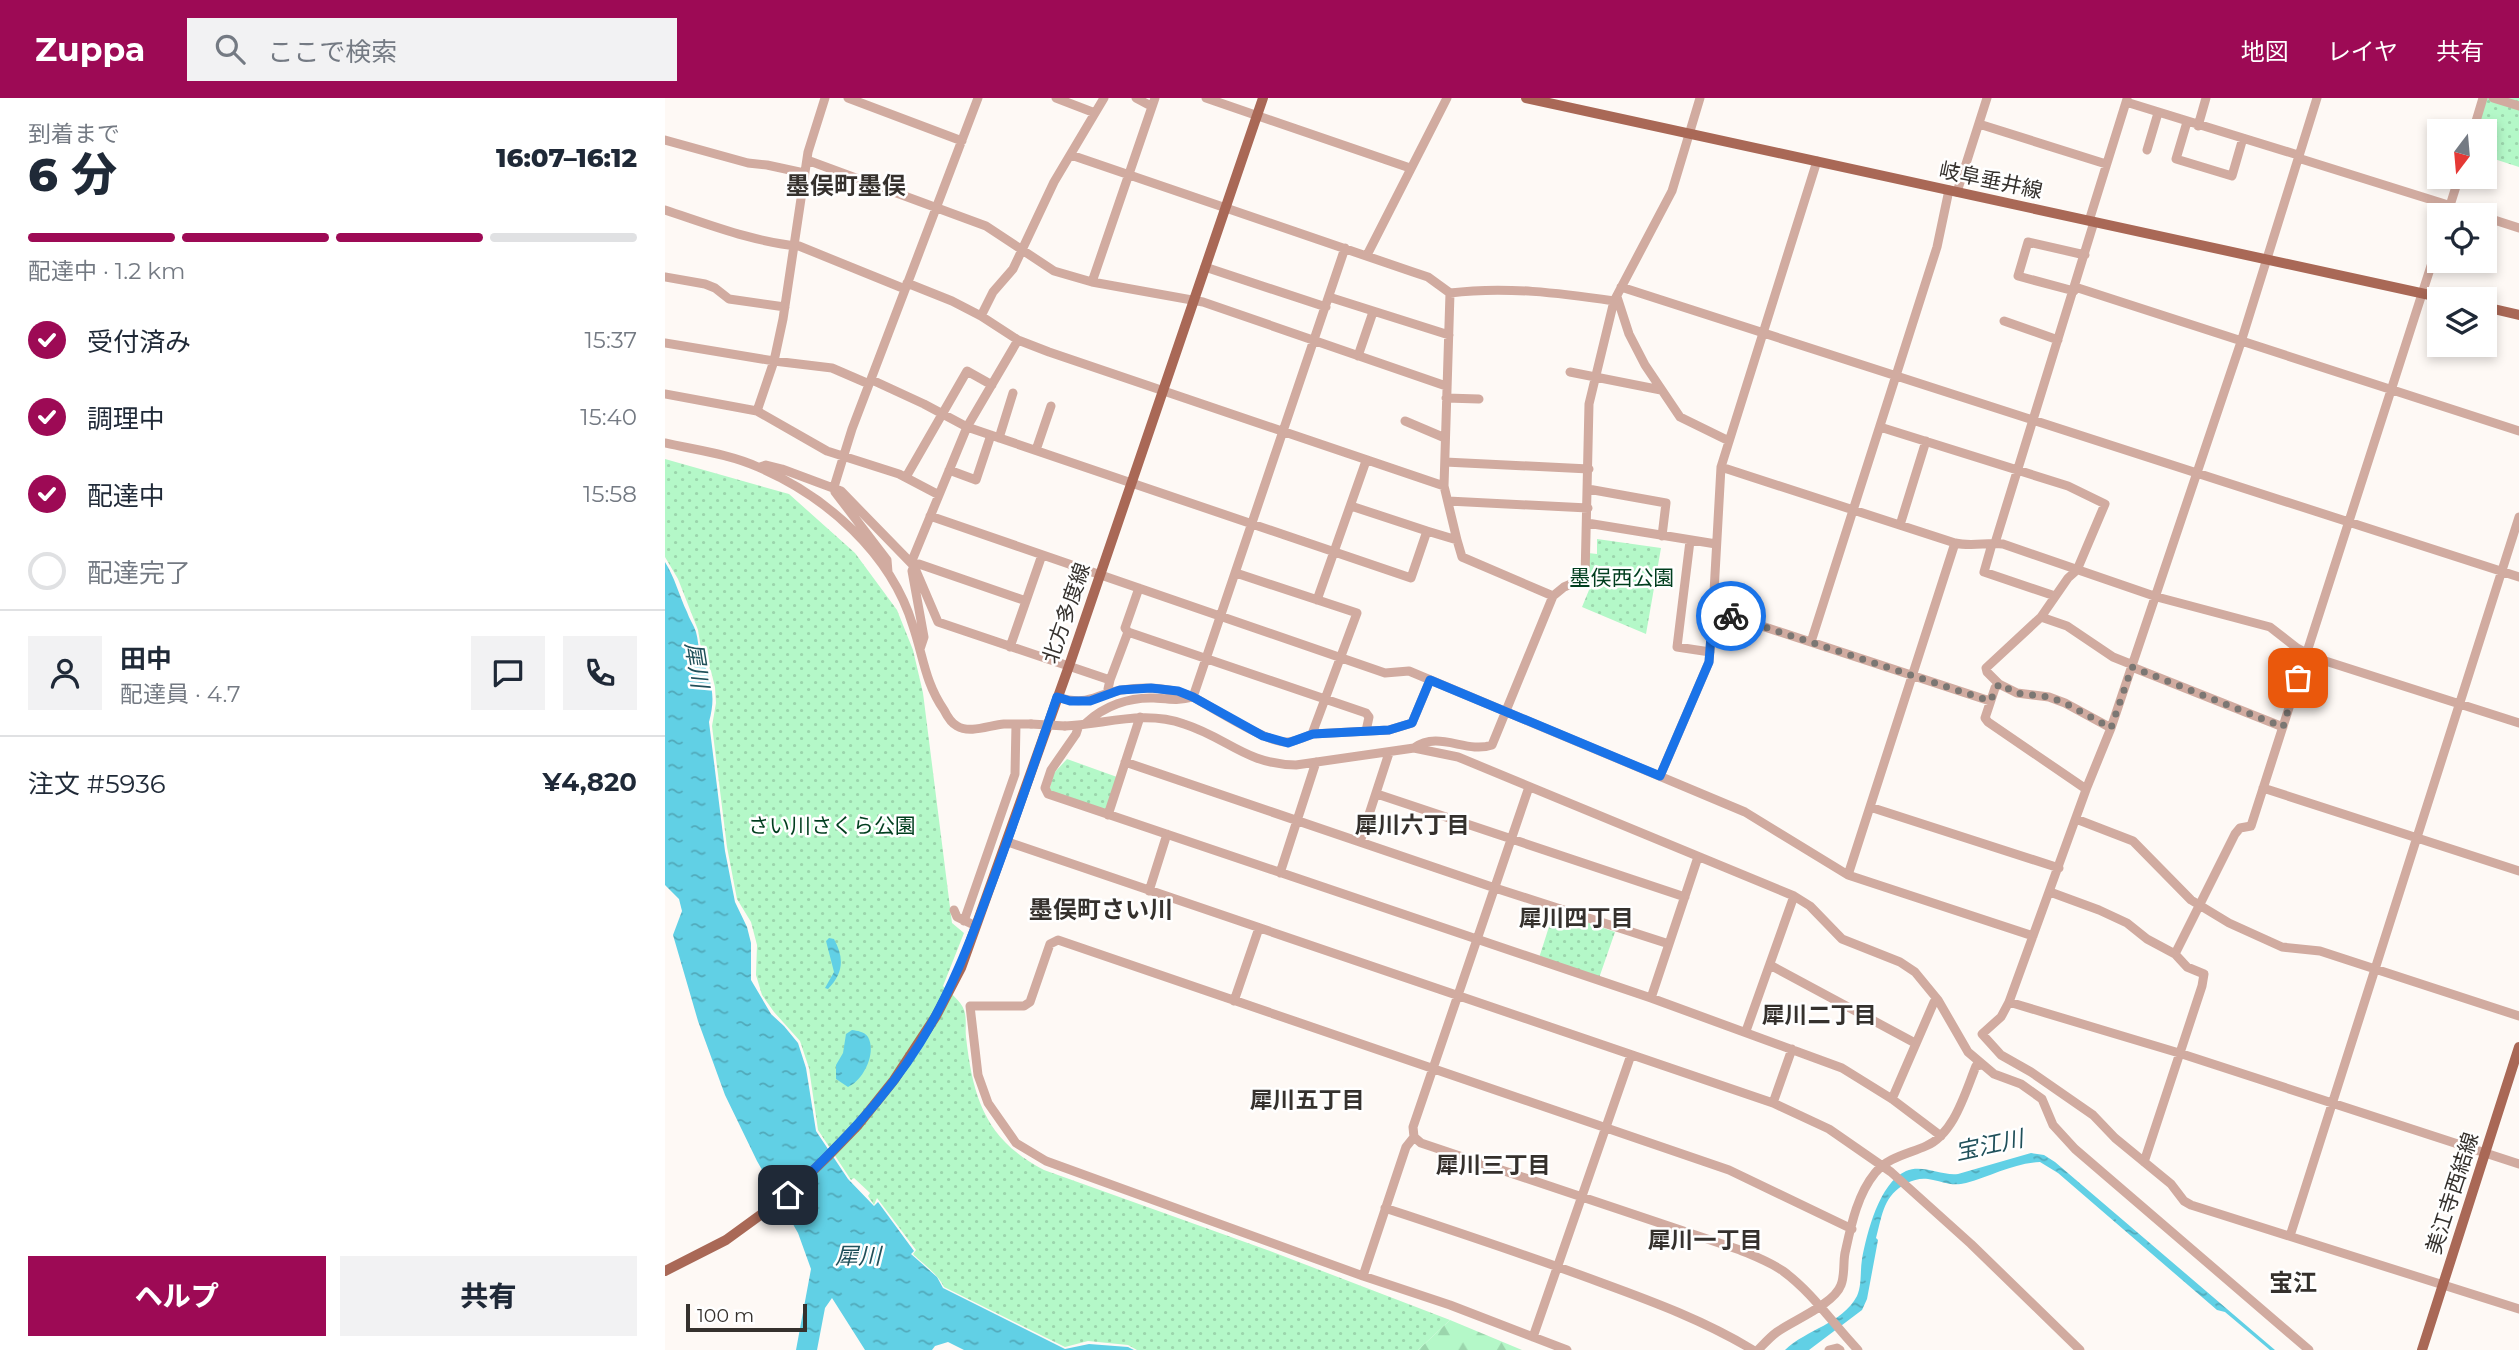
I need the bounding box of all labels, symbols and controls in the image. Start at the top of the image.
search box [187,18,677,81]
text: Zuppa [35,29,145,69]
icon: search [211,30,249,68]
text: ここで検索 [267,36,397,68]
text: 地図 [2241,37,2289,66]
text: レイヤ [2327,37,2398,66]
text: 共有 [2436,37,2484,66]
north arrow [2427,119,2497,189]
map controls [2427,119,2497,357]
text: 到着まで [28,120,120,148]
text: 16:07–16:12 [496,142,637,174]
text: 6 分 [28,146,117,203]
street label: 岐阜垂井線 [1937,157,2045,203]
district label: 墨俣町墨俣 [786,171,906,200]
button: locate [2427,203,2497,273]
text: 配達中 · 1.2 km [28,257,185,285]
button: layers [2427,287,2497,357]
icon: check [28,321,66,359]
text: 受付済み [87,326,191,358]
text: 15:37 [585,326,637,354]
icon: check [28,398,66,436]
text: 調理中 [87,403,165,435]
text: 15:40 [580,403,637,431]
icon: check [28,475,66,513]
text: 配達中 [87,480,165,512]
text: 15:58 [583,480,637,508]
text: 配達完了 [87,557,191,589]
street label: 北方多度線 [1037,559,1095,667]
park label: 墨俣西公園 [1570,565,1675,590]
courier [1696,581,1766,651]
icon: bike [1712,597,1750,635]
button: person [28,636,102,710]
button: chat [471,636,545,710]
button: phone [563,636,637,710]
water label: 犀川 [680,640,715,693]
text: 田中 [120,643,172,675]
pin [2268,648,2328,708]
icon: bag [2279,659,2317,697]
text: 配達員 · 4.7 [120,680,241,708]
text: ¥4,820 [542,766,637,798]
text: 注文 #5936 [28,768,166,800]
district label: 犀川六丁目 [1355,811,1470,839]
park label: さい川さくら公園 [748,813,916,838]
district label: 墨俣町さい川 [1029,895,1173,924]
district label: 犀川四丁目 [1519,904,1634,932]
district label: 犀川二丁目 [1762,1001,1877,1029]
district label: 犀川五丁目 [1250,1086,1365,1114]
water label: 宝江川 [1952,1124,2029,1166]
street label: 美江寺西結線 [2421,1129,2483,1257]
district label: 犀川三丁目 [1436,1151,1551,1179]
pin [758,1165,818,1225]
icon: home [769,1176,807,1214]
district label: 犀川一丁目 [1648,1226,1763,1254]
water label: 犀川 [835,1242,884,1270]
button: ヘルプ [28,1256,326,1336]
button: 共有 [340,1256,637,1336]
district label: 宝江 [2269,1268,2317,1297]
scale bar [686,1301,807,1333]
text: 100 m [697,1304,754,1327]

